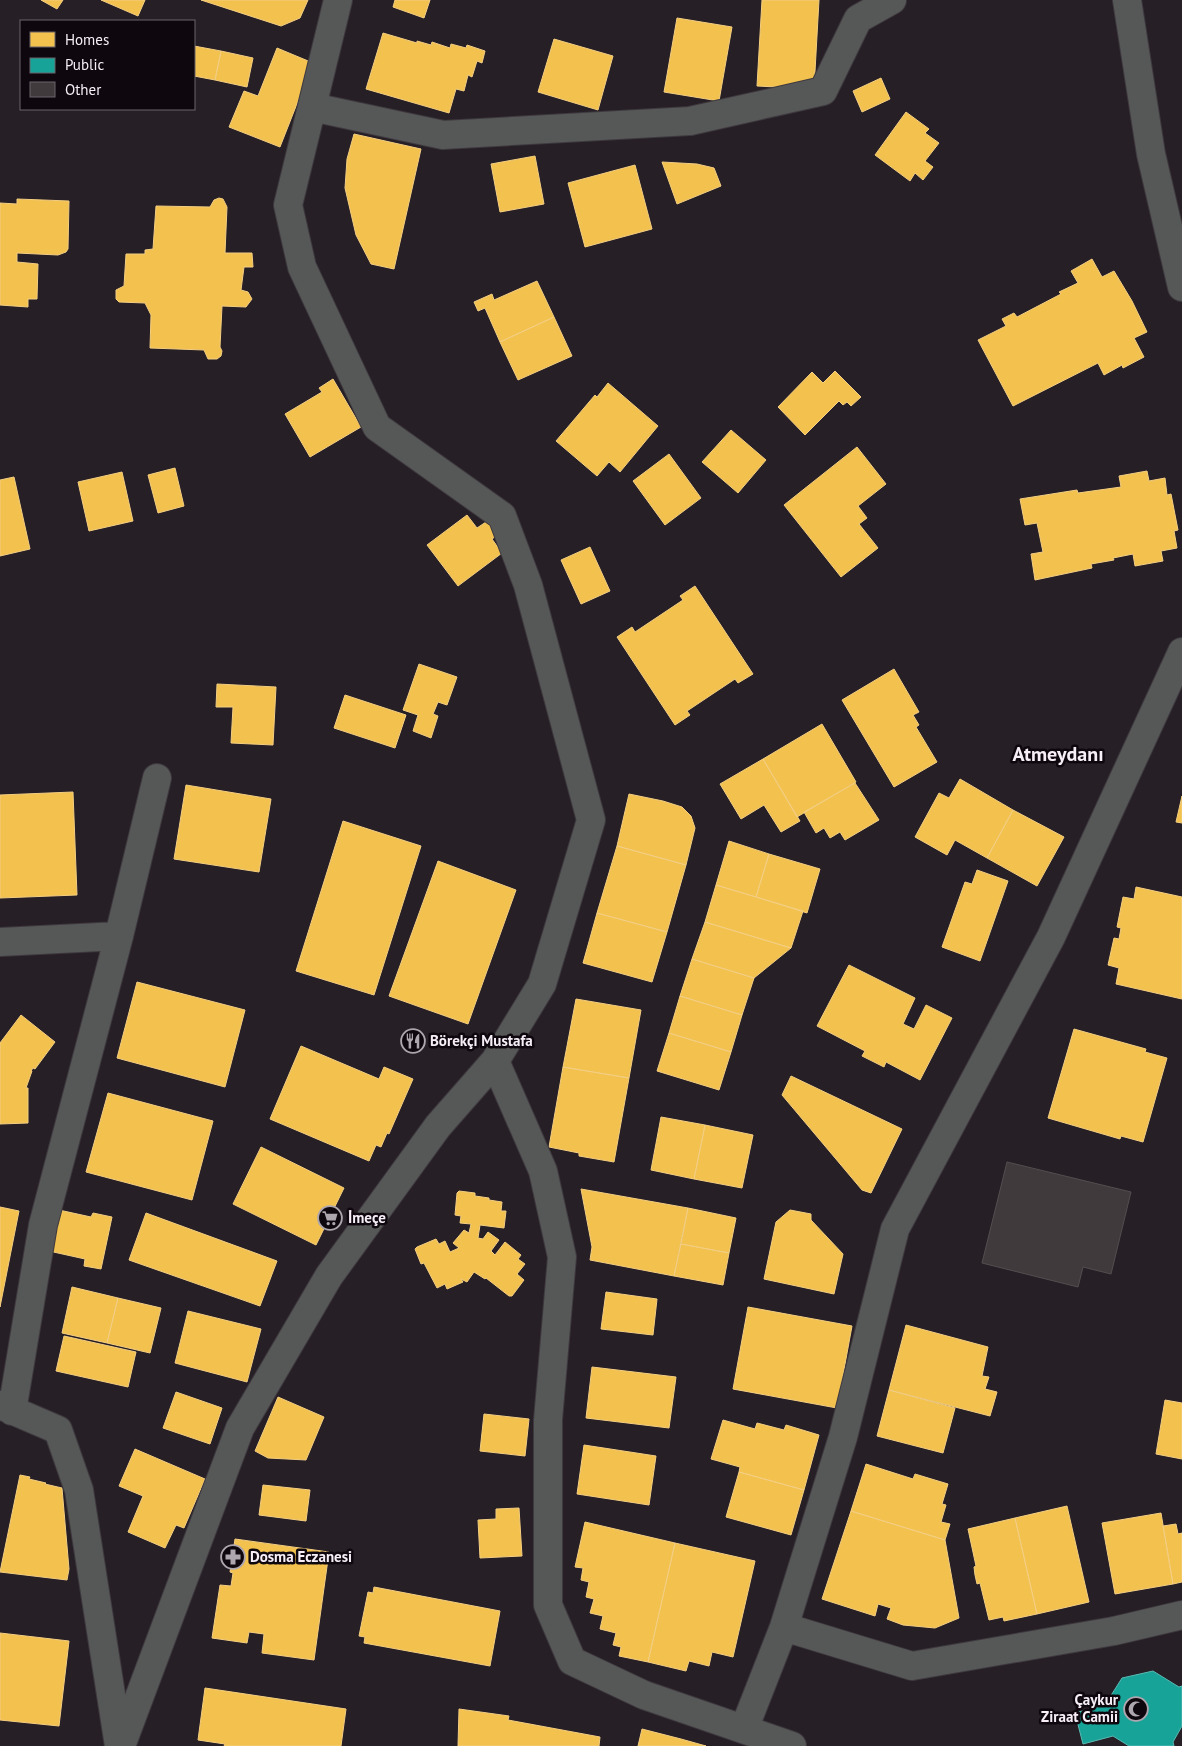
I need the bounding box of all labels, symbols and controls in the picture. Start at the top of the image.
legend [20,20,195,110]
text: Homes [65,30,109,49]
text: Public [65,55,104,74]
text: Other [65,80,101,99]
district label: Atmeydanı [1012,741,1104,767]
restaurant icon: Börekçi Mustafa [400,1028,426,1054]
place label: Börekçi Mustafa [430,1031,533,1050]
supermarket icon: İmeçe [317,1205,343,1231]
place label: İmeçe [348,1208,386,1227]
pharmacy icon: Dosma Eczanesi [220,1544,246,1570]
place label: Dosma Eczanesi [250,1547,352,1566]
place label: Çaykur Ziraat Camii [1041,1690,1119,1726]
mosque icon: Çaykur Ziraat Camii [1123,1696,1149,1722]

